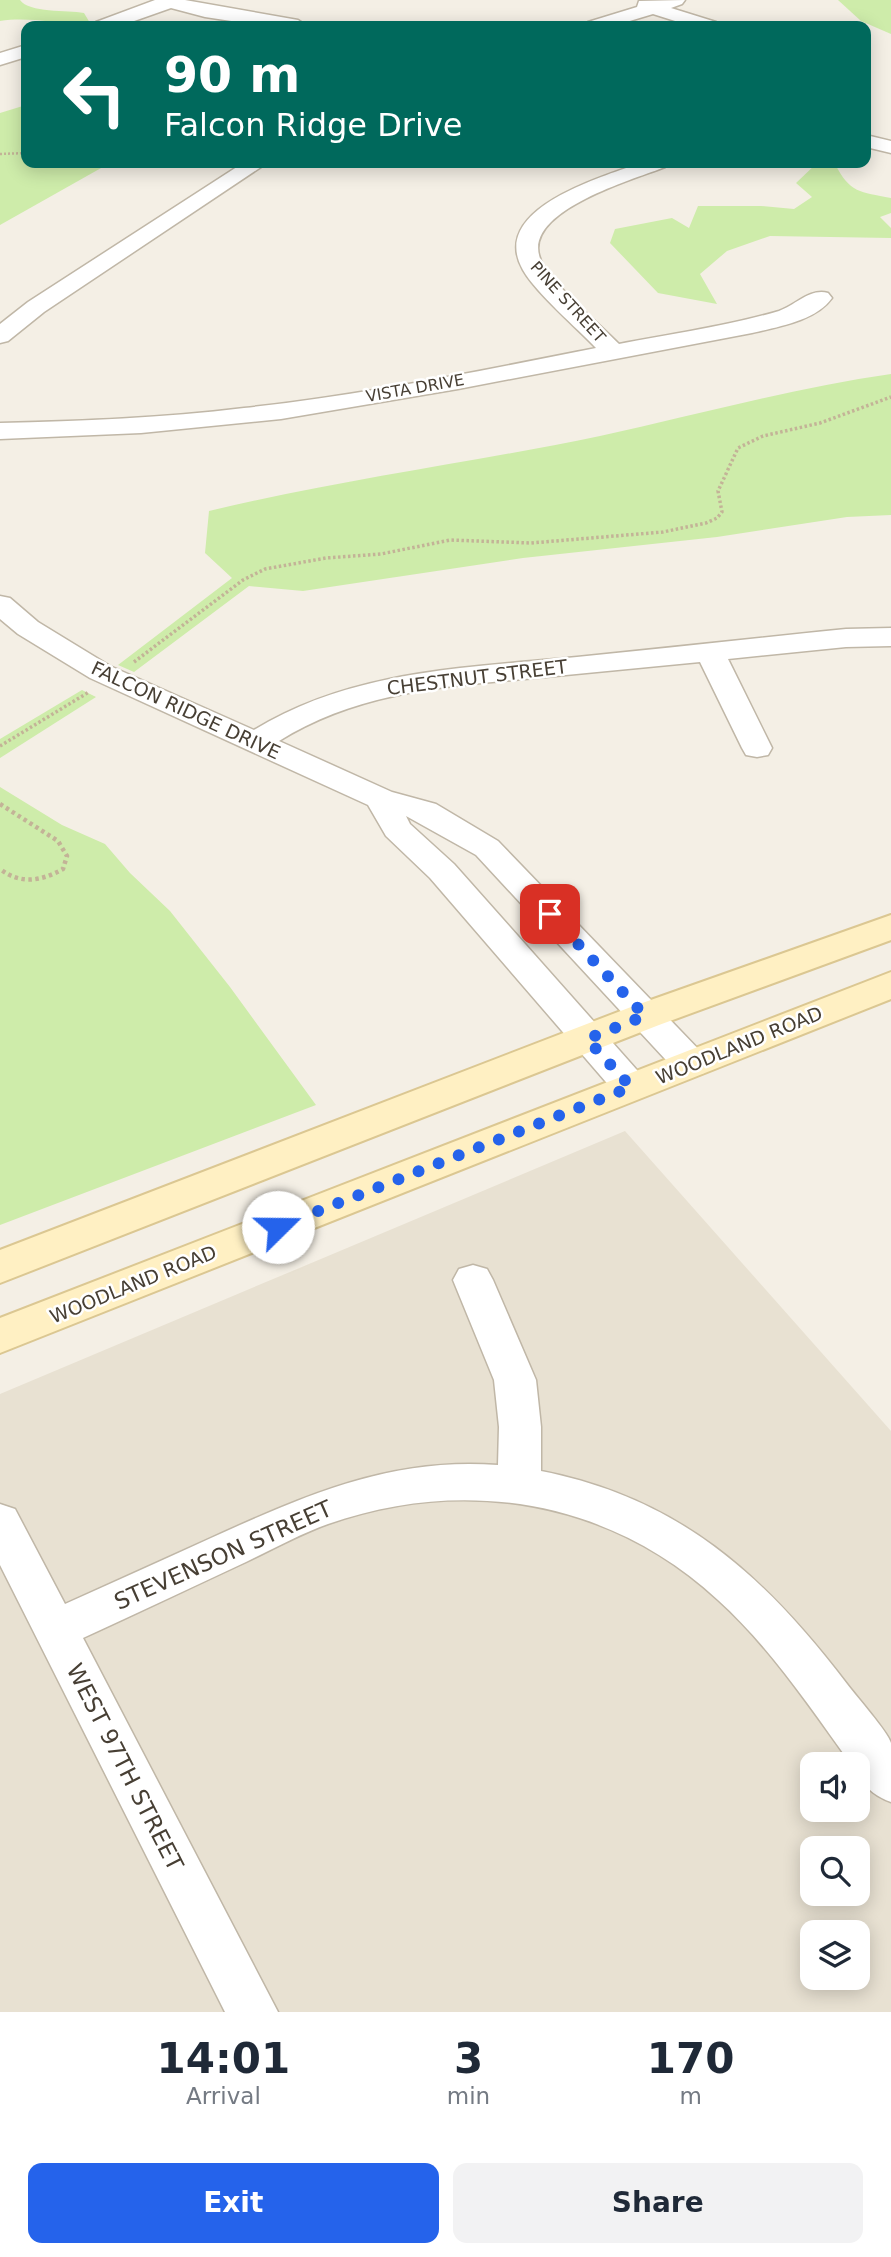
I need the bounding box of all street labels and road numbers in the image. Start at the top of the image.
street label: PINE STREET [527,258,610,347]
street label: VISTA DRIVE [364,370,466,406]
street label: CHESTNUT STREET [386,655,569,699]
street label: FALCON RIDGE DRIVE [88,657,284,763]
street label: WOODLAND ROAD [653,1002,825,1088]
street label: WOODLAND ROAD [47,1241,219,1327]
street label: STEVENSON STREET [110,1495,337,1615]
street label: WEST 97TH STREET [61,1659,189,1876]

